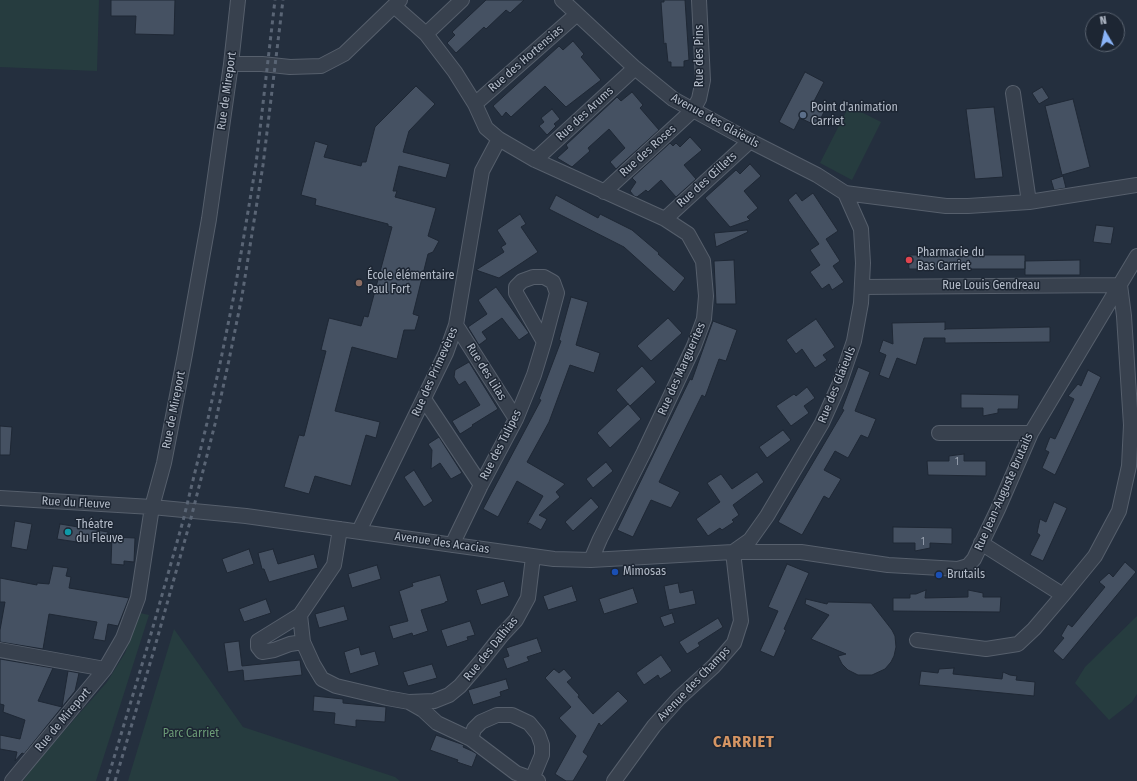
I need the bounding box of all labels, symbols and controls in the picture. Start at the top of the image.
north arrow [1085,12,1125,52]
text: N [1099,14,1107,28]
street label: Rue des Hortensias [486,23,566,95]
street label: Rue des Pins [693,25,707,87]
street label: Rue de Mireport [214,51,240,131]
street label: Rue des Arums [553,84,617,144]
street label: Avenue des Glaïeuls [668,91,762,151]
place label: Point d'animation Carriet [811,101,898,129]
marker: Point d'animation Carriet [798,110,808,120]
street label: Rue des Roses [617,122,679,180]
street label: Rue des Œillets [674,149,740,211]
place label: Pharmacie du Bas Carriet [917,246,984,274]
marker: Pharmacie du Bas Carriet [904,255,914,265]
place label: École élémentaire Paul Fort [367,269,454,297]
marker: École élémentaire Paul Fort [354,278,364,288]
street label: Rue Louis Gendreau [942,279,1040,293]
street label: Rue des Marguerites [655,320,709,418]
street label: Rue des Primevères [409,325,461,419]
street label: Rue des Lilas [463,341,509,403]
street label: Rue des Glaïeuls [815,345,859,425]
street label: Rue de Mireport [159,370,189,450]
street label: Rue des Tulipes [477,407,525,483]
street label: Rue Jean-Auguste Brutails [972,431,1036,553]
house number: 1 [955,456,959,468]
street label: Rue du Fleuve [41,494,111,512]
place label: Théatre du Fleuve [76,518,123,546]
marker: Théatre du Fleuve [63,527,73,537]
street label: Avenue des Acacias [394,529,490,557]
house number: 1 [921,536,925,548]
place label: Mimosas [623,565,666,579]
marker: Mimosas [610,567,620,577]
place label: Brutails [947,568,985,582]
marker: Brutails [934,570,944,580]
street label: Rue des Dalhias [461,614,521,684]
street label: Avenue des Champs [655,644,733,724]
street label: Rue de Mireport [32,685,94,755]
park label: Parc Carriet [163,727,219,741]
district label: CARRIET [713,733,775,753]

